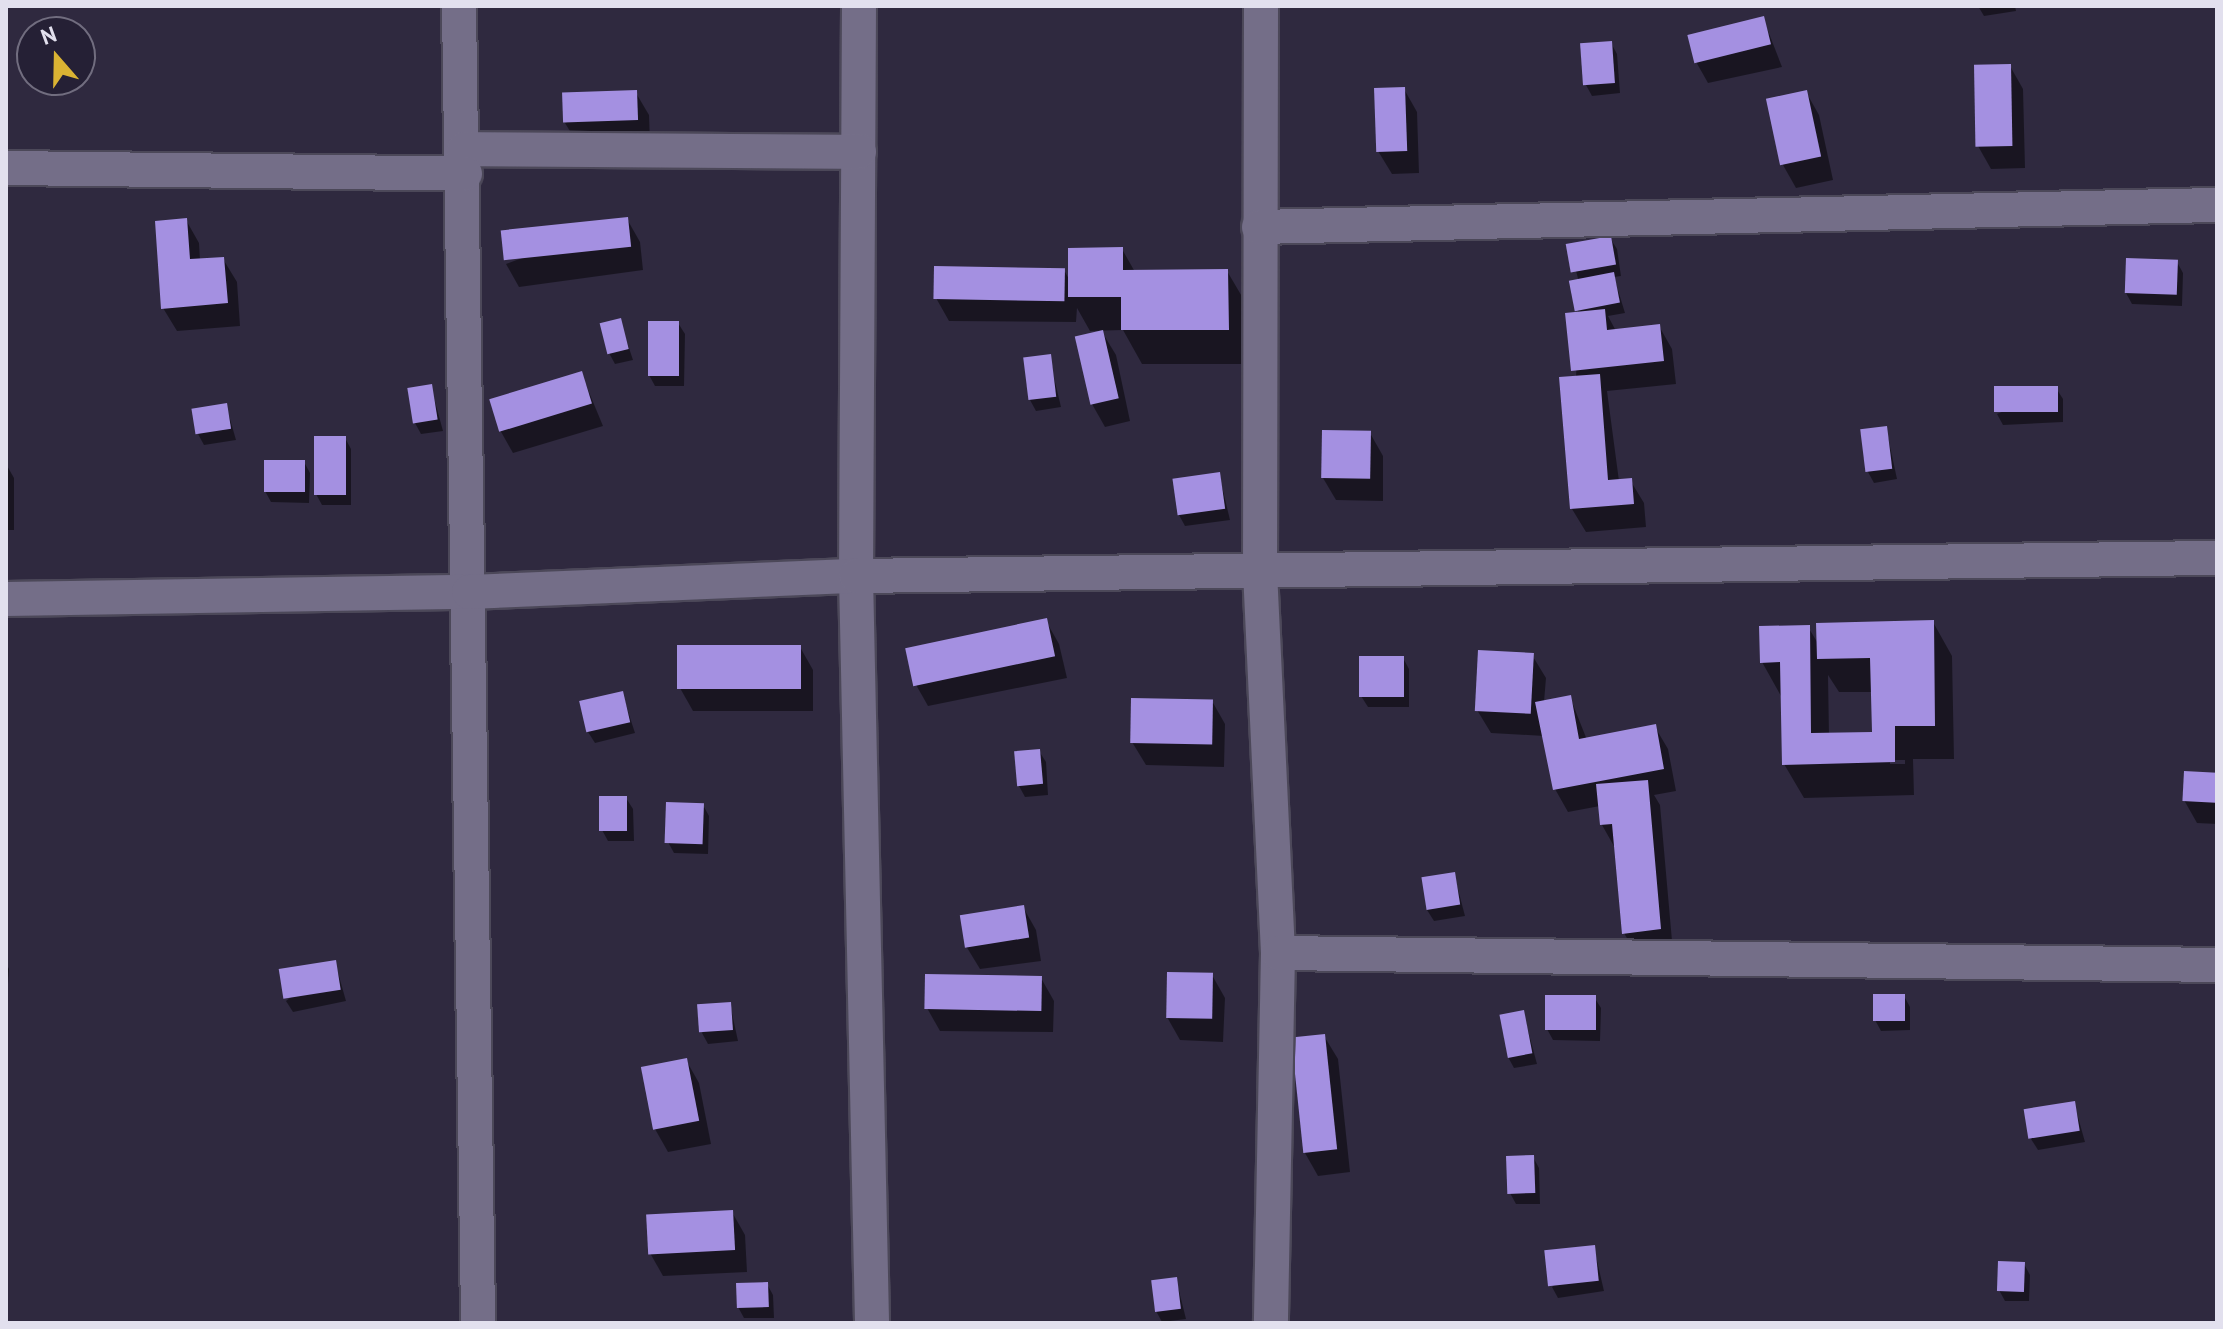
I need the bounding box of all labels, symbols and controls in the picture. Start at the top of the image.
north arrow [16,16,96,96]
text: N [37,20,60,51]

